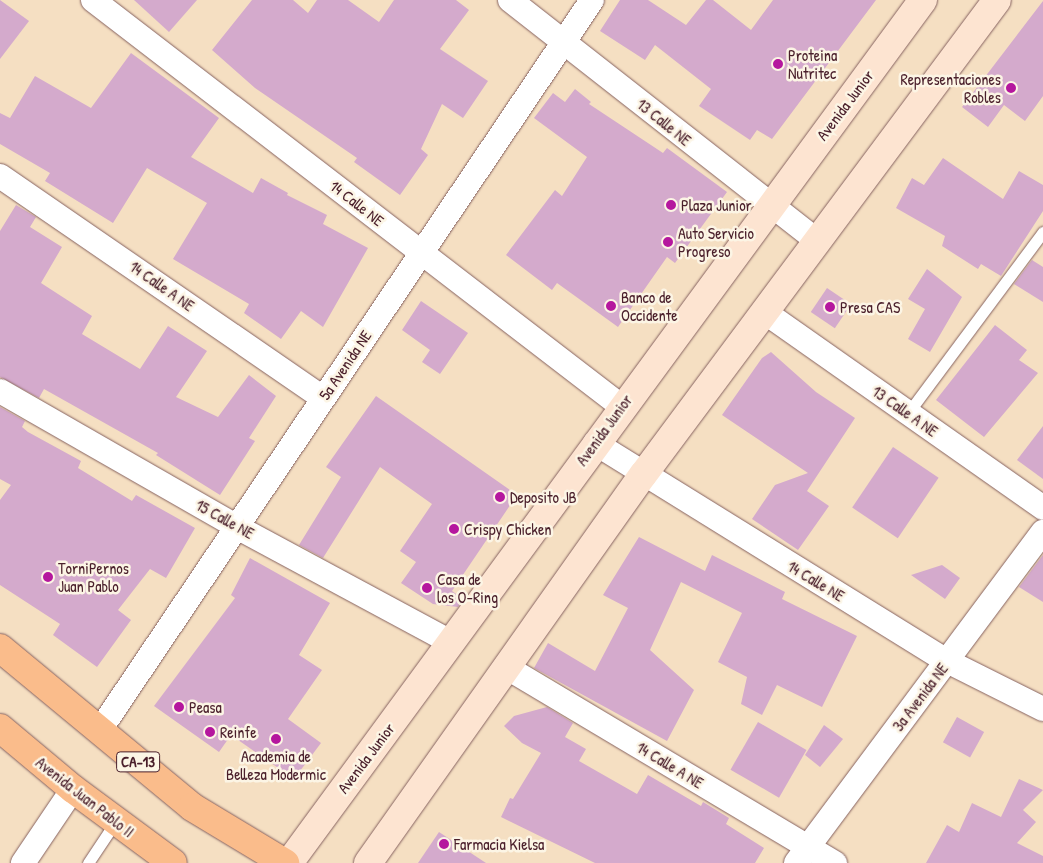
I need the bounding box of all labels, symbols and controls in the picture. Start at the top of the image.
place label: Proteina Nutritec [788,45,837,83]
marker: Proteina Nutritec [772,58,784,70]
street label: Avenida Junior [812,66,878,144]
place label: Representaciones Robles [900,69,1001,107]
marker: Representaciones Robles [1005,82,1017,94]
street label: 13 Calle NE [633,94,695,150]
street label: 14 Calle NE [326,176,388,230]
place label: Plaza Junior [681,195,752,215]
marker: Plaza Junior [665,199,677,211]
place label: Auto Servicio Progreso [678,223,754,261]
marker: Auto Servicio Progreso [662,236,674,248]
street label: 14 Calle A NE [126,257,198,315]
place label: Banco de Occidente [621,287,678,325]
place label: Presa CAS [840,297,900,317]
marker: Banco de Occidente [605,300,617,312]
marker: Presa CAS [824,301,836,313]
street label: 5a Avenida NE [315,327,375,403]
street label: 13 Calle A NE [868,381,942,441]
street label: Avenida Junior [572,391,636,469]
place label: Deposito JB [510,487,577,507]
marker: Deposito JB [494,491,506,503]
street label: 15 Calle NE [192,495,258,543]
place label: Crispy Chicken [464,519,551,539]
marker: Crispy Chicken [448,523,460,535]
street label: 14 Calle NE [784,557,848,605]
place label: TorniPernos Juan Pablo [58,558,129,596]
place label: Casa de los O-Ring [437,569,498,607]
marker: TorniPernos Juan Pablo [42,571,54,583]
marker: Casa de los O-Ring [421,582,433,594]
street label: 3a Avenida NE [888,659,952,735]
place label: Peasa [189,697,222,717]
marker: Peasa [173,701,185,713]
street label: Avenida Junior [333,719,399,797]
place label: Reinfe [220,722,257,742]
marker: Reinfe [204,726,216,738]
marker: Academia de Belleza Modermic [270,733,282,745]
street label: 14 Calle A NE [633,738,707,792]
place label: Academia de Belleza Modermic [226,746,326,784]
road number: CA-13 [116,750,160,774]
street label: Avenida Juan Pablo II [32,753,138,841]
place label: Farmacia Kielsa [454,834,544,854]
marker: Farmacia Kielsa [438,838,450,850]

